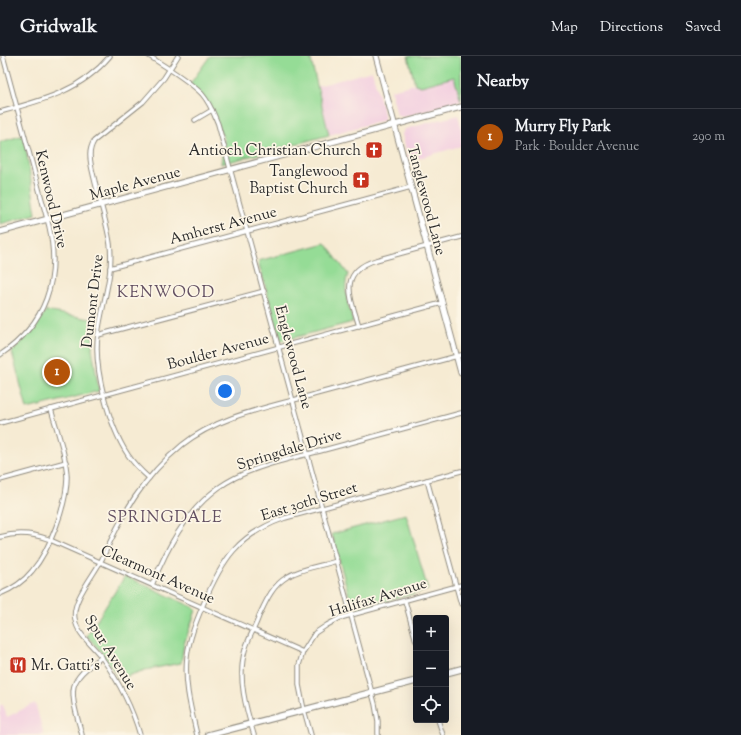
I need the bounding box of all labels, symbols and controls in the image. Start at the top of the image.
text: Gridwalk [20,14,97,41]
text: Map [551,18,578,38]
text: Directions [600,18,663,38]
text: Saved [685,18,721,38]
text: Nearby [477,70,529,94]
text: Murry Fly Park [515,117,611,138]
text: 1 [488,128,492,146]
text: 290 m [692,128,725,146]
text: Park · Boulder Avenue [515,138,639,156]
church icon: Antioch Christian Church [364,140,384,160]
place label: Antioch Christian Church [188,141,361,162]
street label: Tanglewood Lane [401,143,450,258]
street label: Kenwood Drive [29,148,72,251]
street label: Maple Avenue [88,162,183,207]
place label: Tanglewood Baptist Church [249,162,349,200]
church icon: Tanglewood Baptist Church [351,170,371,190]
street label: Amherst Avenue [167,202,279,251]
street label: Dumont Drive [77,253,110,349]
district label: KENWOOD [117,282,215,305]
street label: Englewood Lane [269,303,316,412]
street label: Boulder Avenue [165,329,272,376]
pin: 1 [44,357,70,387]
your location [215,381,235,401]
street label: Springdale Drive [234,424,345,476]
street label: East 30th Street [259,478,360,527]
district label: SPRINGDALE [107,507,223,530]
street label: Clearmont Avenue [97,541,218,610]
street label: Halifax Avenue [327,574,430,623]
street label: Spur Avenue [78,611,141,694]
map controls [413,615,449,723]
button: + [413,615,449,651]
button: − [413,651,449,687]
restaurant icon: Mr. Gatti's [8,655,28,675]
place label: Mr. Gatti's [31,656,100,677]
button: locate [413,687,449,723]

